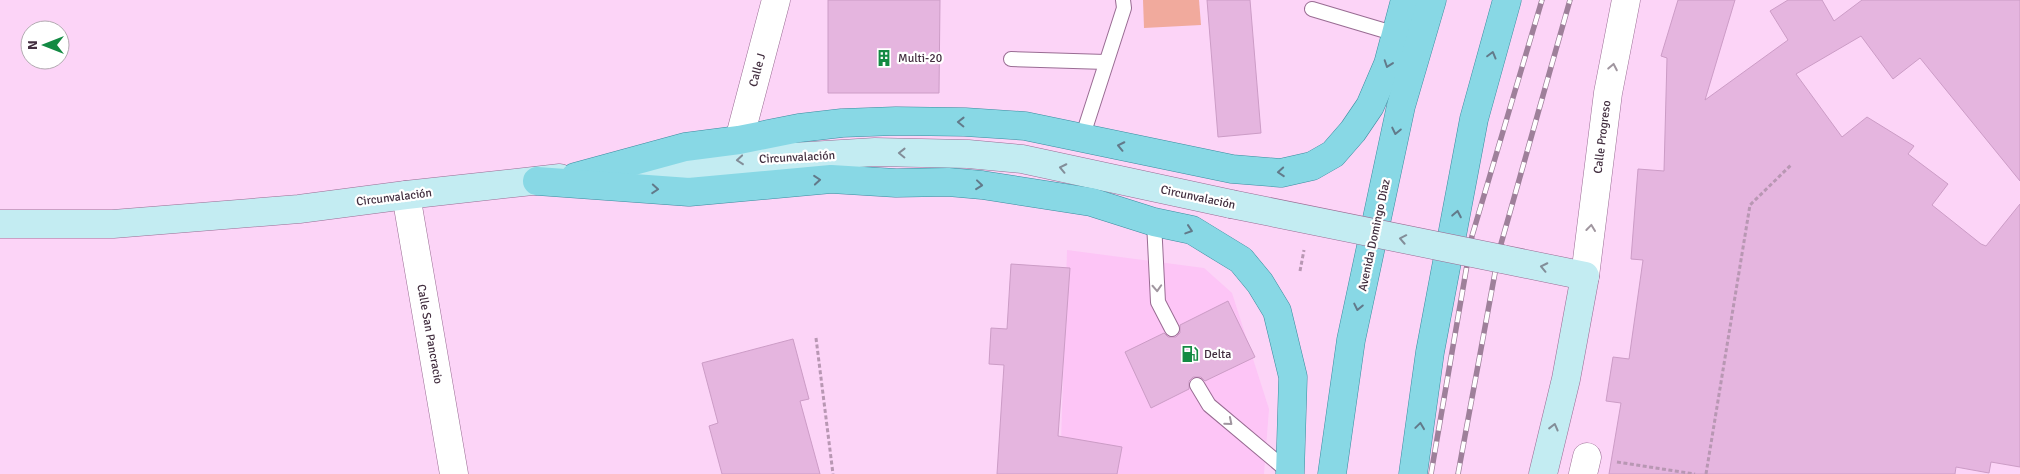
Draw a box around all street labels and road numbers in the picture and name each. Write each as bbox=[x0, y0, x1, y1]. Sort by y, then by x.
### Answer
street label: Calle J bbox=[746, 52, 769, 89]
street label: Calle Progreso bbox=[1591, 100, 1614, 175]
street label: Circunvalación bbox=[759, 148, 835, 167]
street label: Avenida Domingo Díaz bbox=[1355, 178, 1394, 293]
street label: Circunvalación bbox=[1159, 182, 1237, 213]
street label: Circunvalación bbox=[355, 185, 433, 210]
street label: Calle San Pancracio bbox=[413, 283, 446, 385]

